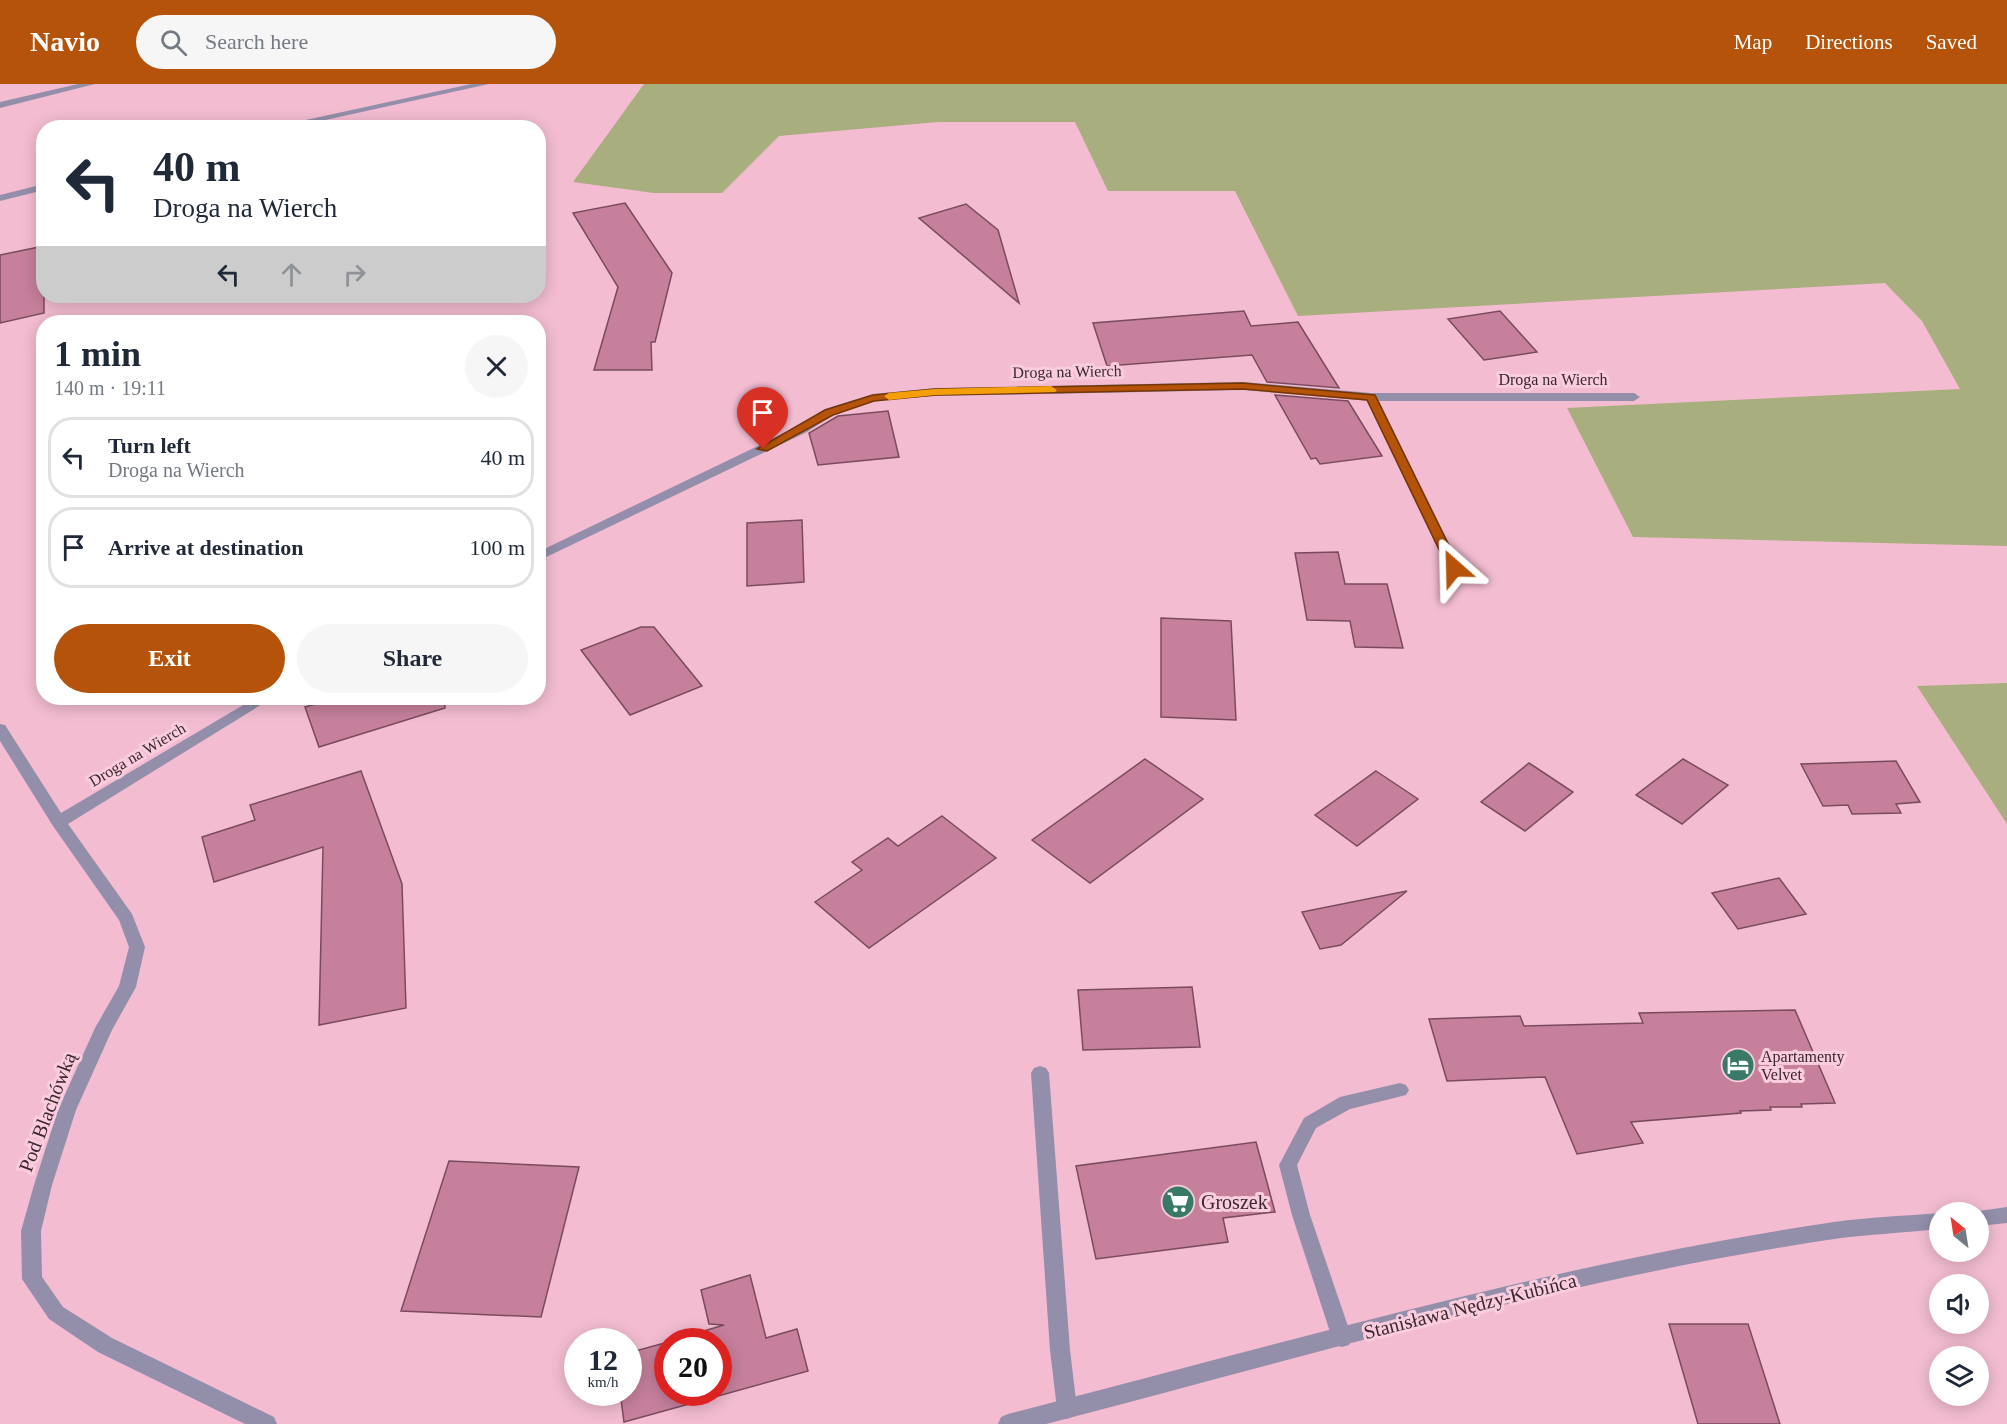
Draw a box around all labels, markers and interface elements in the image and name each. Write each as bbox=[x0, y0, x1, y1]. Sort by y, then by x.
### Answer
search box bbox=[136, 15, 556, 69]
text: Navio bbox=[30, 26, 100, 57]
icon: search bbox=[157, 26, 190, 59]
text: Search here bbox=[205, 29, 308, 54]
text: Map bbox=[1734, 30, 1772, 54]
text: Directions bbox=[1805, 30, 1893, 54]
text: Saved bbox=[1926, 30, 1977, 54]
icon: left bbox=[54, 144, 132, 222]
text: 40 m bbox=[153, 144, 241, 190]
text: Droga na Wierch bbox=[153, 193, 337, 223]
icon: left bbox=[212, 258, 245, 291]
icon: ahead bbox=[275, 258, 308, 291]
icon: right bbox=[338, 258, 371, 291]
text: 1 min bbox=[54, 334, 141, 374]
button: close bbox=[465, 335, 528, 398]
street label: Droga na Wierch bbox=[1012, 362, 1122, 382]
street label: Droga na Wierch bbox=[1498, 371, 1608, 389]
text: 140 m · 19:11 bbox=[54, 377, 166, 399]
pin bbox=[737, 387, 788, 449]
icon: arrive bbox=[746, 396, 779, 429]
text: Turn left bbox=[108, 433, 191, 458]
icon: left bbox=[57, 441, 90, 474]
text: 40 m bbox=[480, 445, 525, 470]
text: Droga na Wierch bbox=[108, 459, 245, 481]
icon: arrive bbox=[57, 531, 90, 564]
text: Arrive at destination bbox=[108, 535, 304, 560]
text: 100 m bbox=[469, 535, 525, 560]
position arrow bbox=[1422, 536, 1486, 600]
button: Exit bbox=[54, 624, 285, 693]
button: Share bbox=[297, 624, 528, 693]
street label: Droga na Wierch bbox=[86, 719, 189, 791]
hotel icon: Apartamenty Velvet bbox=[1720, 1047, 1756, 1083]
street label: Pod Blachówką bbox=[14, 1048, 81, 1175]
place label: Apartamenty Velvet bbox=[1761, 1048, 1845, 1083]
supermarket icon: Groszek bbox=[1160, 1184, 1196, 1220]
place label: Groszek bbox=[1201, 1191, 1268, 1213]
north arrow bbox=[1929, 1202, 1989, 1262]
map controls bbox=[1929, 1202, 1989, 1406]
street label: Stanisława Nędzy-Kubińca bbox=[1361, 1269, 1579, 1344]
button: sound bbox=[1929, 1274, 1989, 1334]
speed limit sign: 20 bbox=[654, 1328, 732, 1406]
text: 12 bbox=[588, 1343, 618, 1376]
button: layers bbox=[1929, 1346, 1989, 1406]
text: km/h bbox=[588, 1374, 618, 1390]

